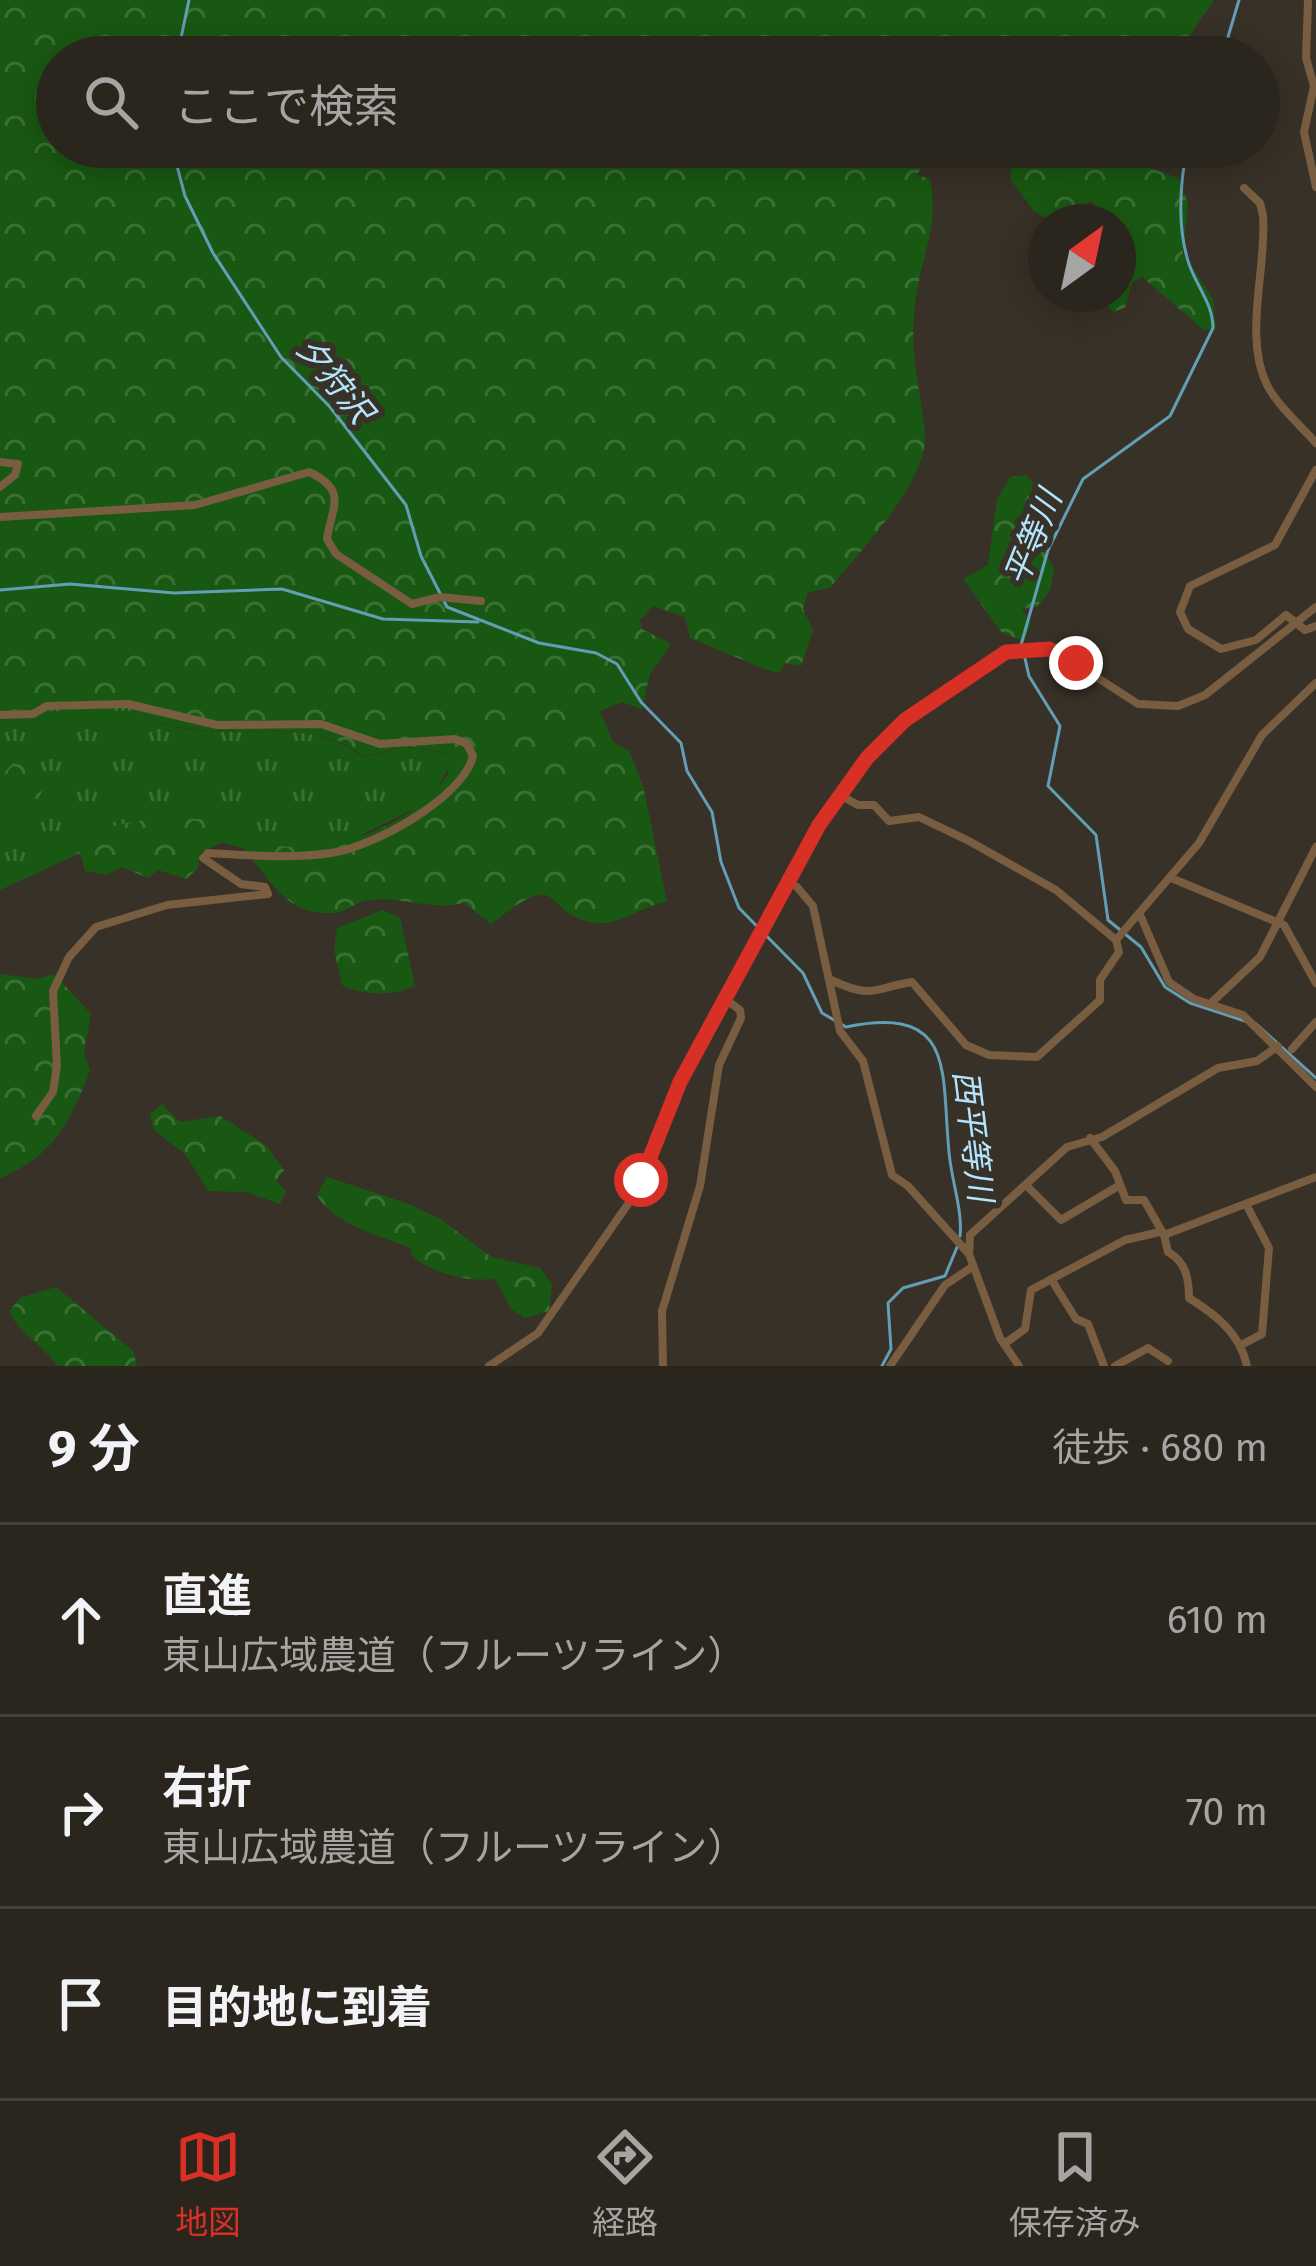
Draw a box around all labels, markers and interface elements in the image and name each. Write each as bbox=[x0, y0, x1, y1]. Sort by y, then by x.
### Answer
search box bbox=[36, 36, 1280, 168]
icon: search bbox=[78, 69, 144, 135]
text: ここで検索 bbox=[174, 80, 399, 134]
north arrow bbox=[1028, 204, 1136, 312]
water label: 夕狩沢 bbox=[287, 329, 383, 434]
water label: 平等川 bbox=[996, 482, 1071, 591]
route end bbox=[1049, 636, 1103, 690]
water label: 西平等川 bbox=[945, 1068, 1001, 1207]
route start bbox=[614, 1153, 668, 1207]
text: 9 分 bbox=[48, 1418, 140, 1480]
text: 徒歩 · 680 m bbox=[1052, 1425, 1268, 1471]
text: 直進 bbox=[162, 1569, 252, 1623]
icon: ahead bbox=[48, 1587, 114, 1653]
text: 610 m bbox=[1167, 1597, 1268, 1643]
text: 東山広域農道（フルーツライン） bbox=[162, 1633, 746, 1679]
text: 右折 bbox=[162, 1761, 252, 1815]
icon: right bbox=[48, 1779, 114, 1845]
text: 70 m bbox=[1186, 1789, 1268, 1835]
text: 東山広域農道（フルーツライン） bbox=[162, 1825, 746, 1871]
icon: arrive bbox=[48, 1971, 114, 2037]
text: 目的地に到着 bbox=[162, 1981, 432, 2035]
tab: 地図 bbox=[175, 2124, 241, 2244]
tab: 経路 bbox=[592, 2124, 658, 2244]
tab: 保存済み bbox=[1009, 2124, 1141, 2244]

